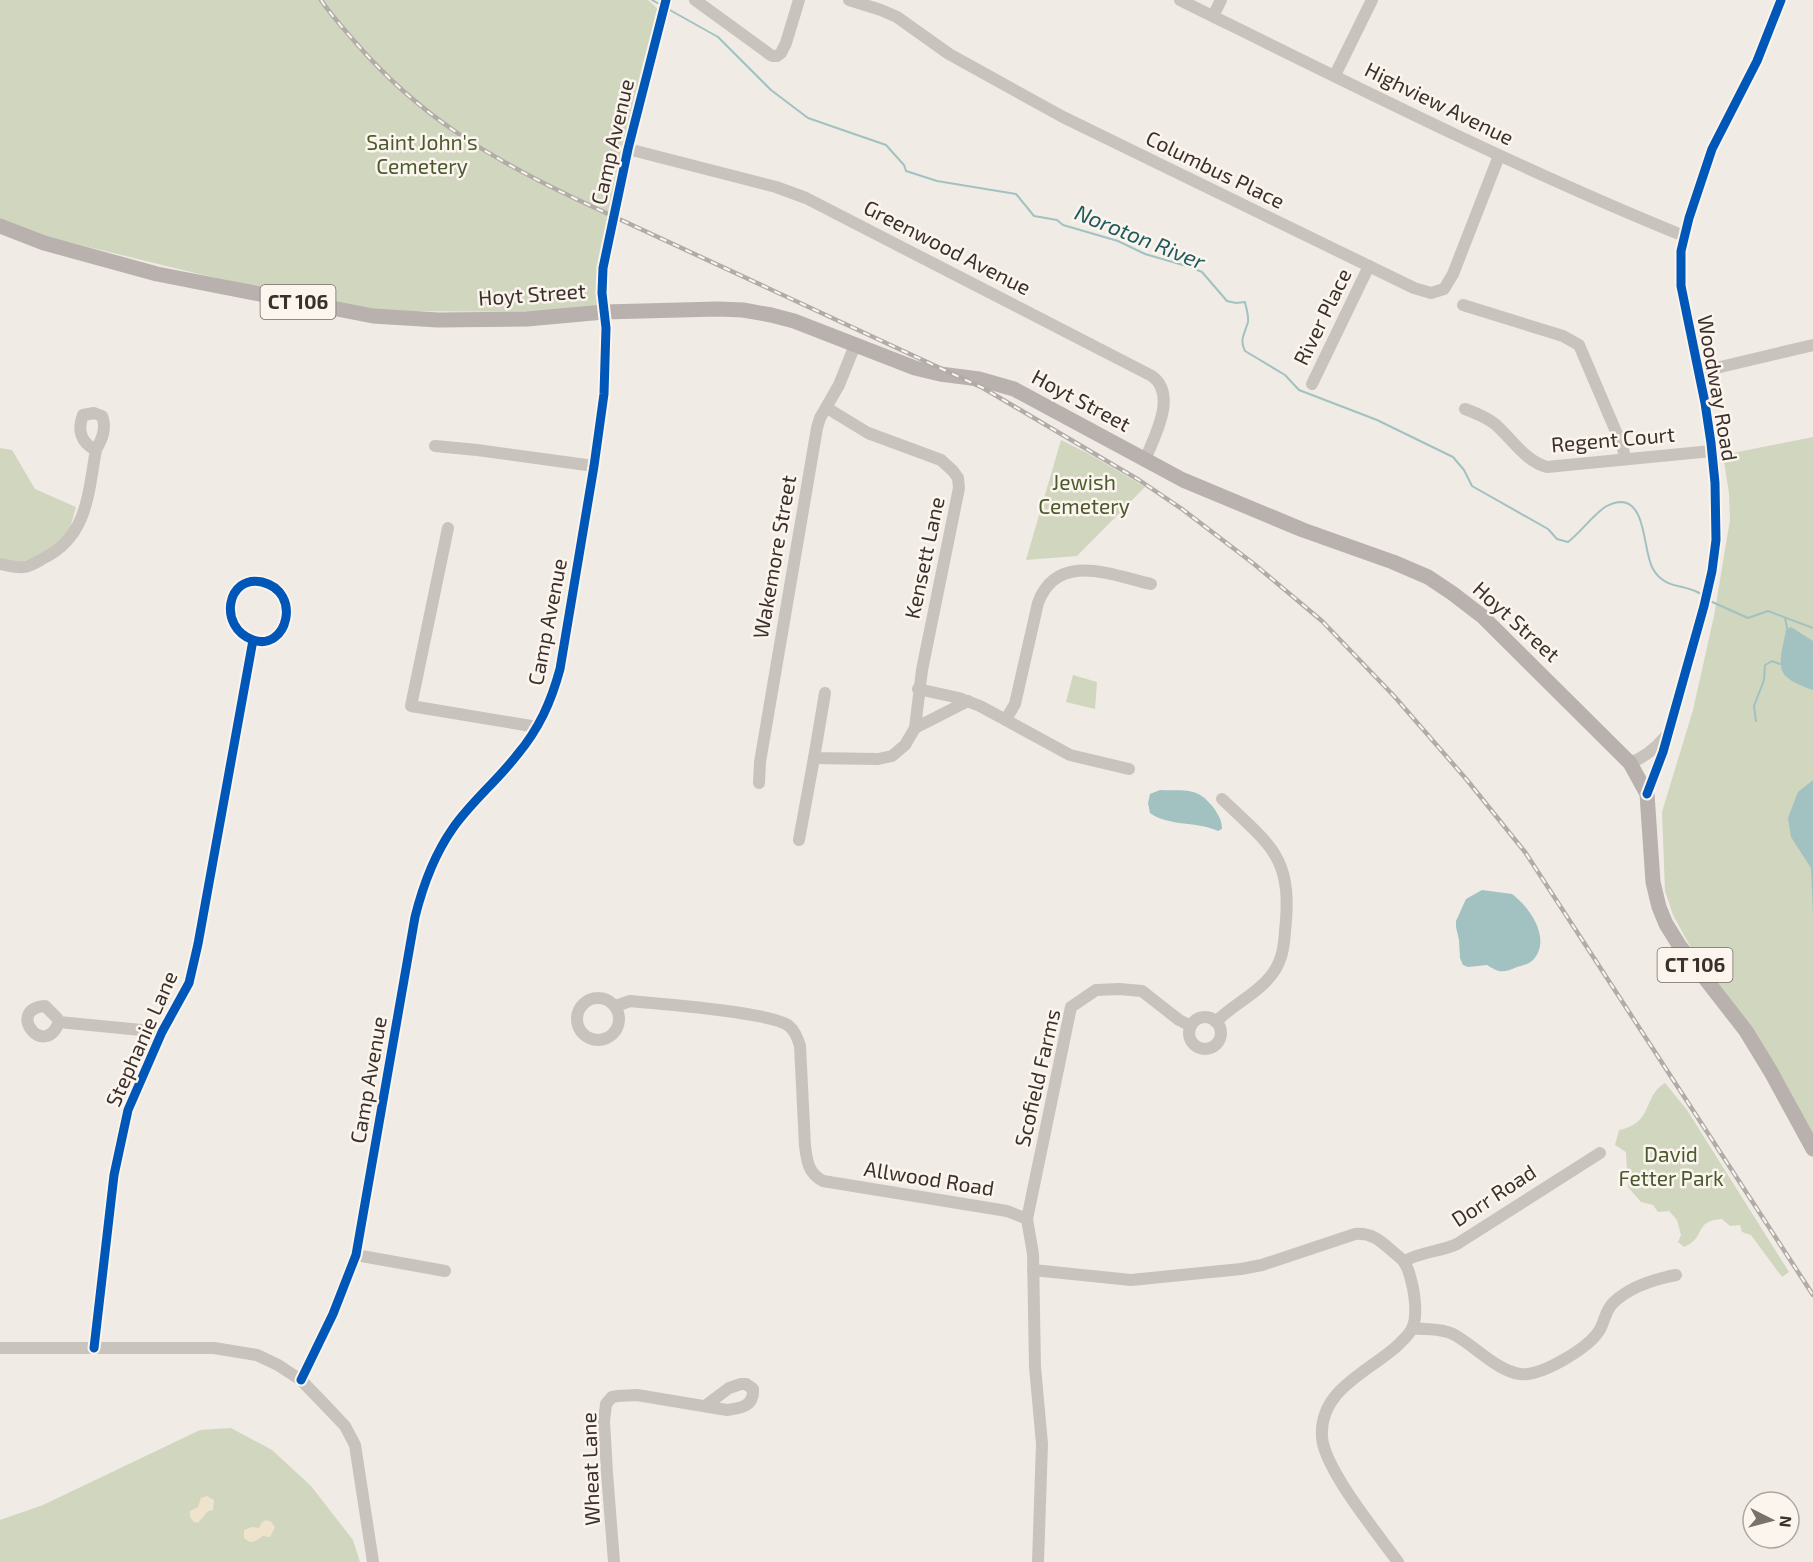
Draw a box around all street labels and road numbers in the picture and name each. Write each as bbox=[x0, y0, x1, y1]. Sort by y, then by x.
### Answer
street label: Highview Avenue bbox=[1361, 56, 1518, 149]
street label: Camp Avenue bbox=[585, 76, 638, 207]
street label: Columbus Place bbox=[1142, 124, 1289, 213]
street label: Greenwood Avenue bbox=[860, 194, 1035, 300]
street label: River Place bbox=[1287, 264, 1356, 369]
street label: Hoyt Street bbox=[477, 277, 587, 310]
road number: CT 106 bbox=[260, 285, 336, 319]
street label: Woodway Road bbox=[1693, 313, 1744, 463]
street label: Hoyt Street bbox=[1028, 363, 1135, 436]
street label: Regent Court bbox=[1550, 421, 1676, 456]
street label: Wakemore Street bbox=[747, 473, 800, 640]
street label: Kensett Lane bbox=[898, 494, 949, 621]
street label: Camp Avenue bbox=[522, 556, 571, 687]
street label: Hoyt Street bbox=[1469, 575, 1565, 666]
road number: CT 106 bbox=[1658, 948, 1732, 982]
street label: Stephanie Lane bbox=[100, 967, 182, 1110]
street label: Scofield Farms bbox=[1009, 1006, 1065, 1149]
street label: Camp Avenue bbox=[344, 1014, 391, 1145]
street label: Allwood Road bbox=[862, 1155, 996, 1200]
street label: Dorr Road bbox=[1446, 1158, 1540, 1231]
street label: Wheat Lane bbox=[575, 1412, 604, 1526]

